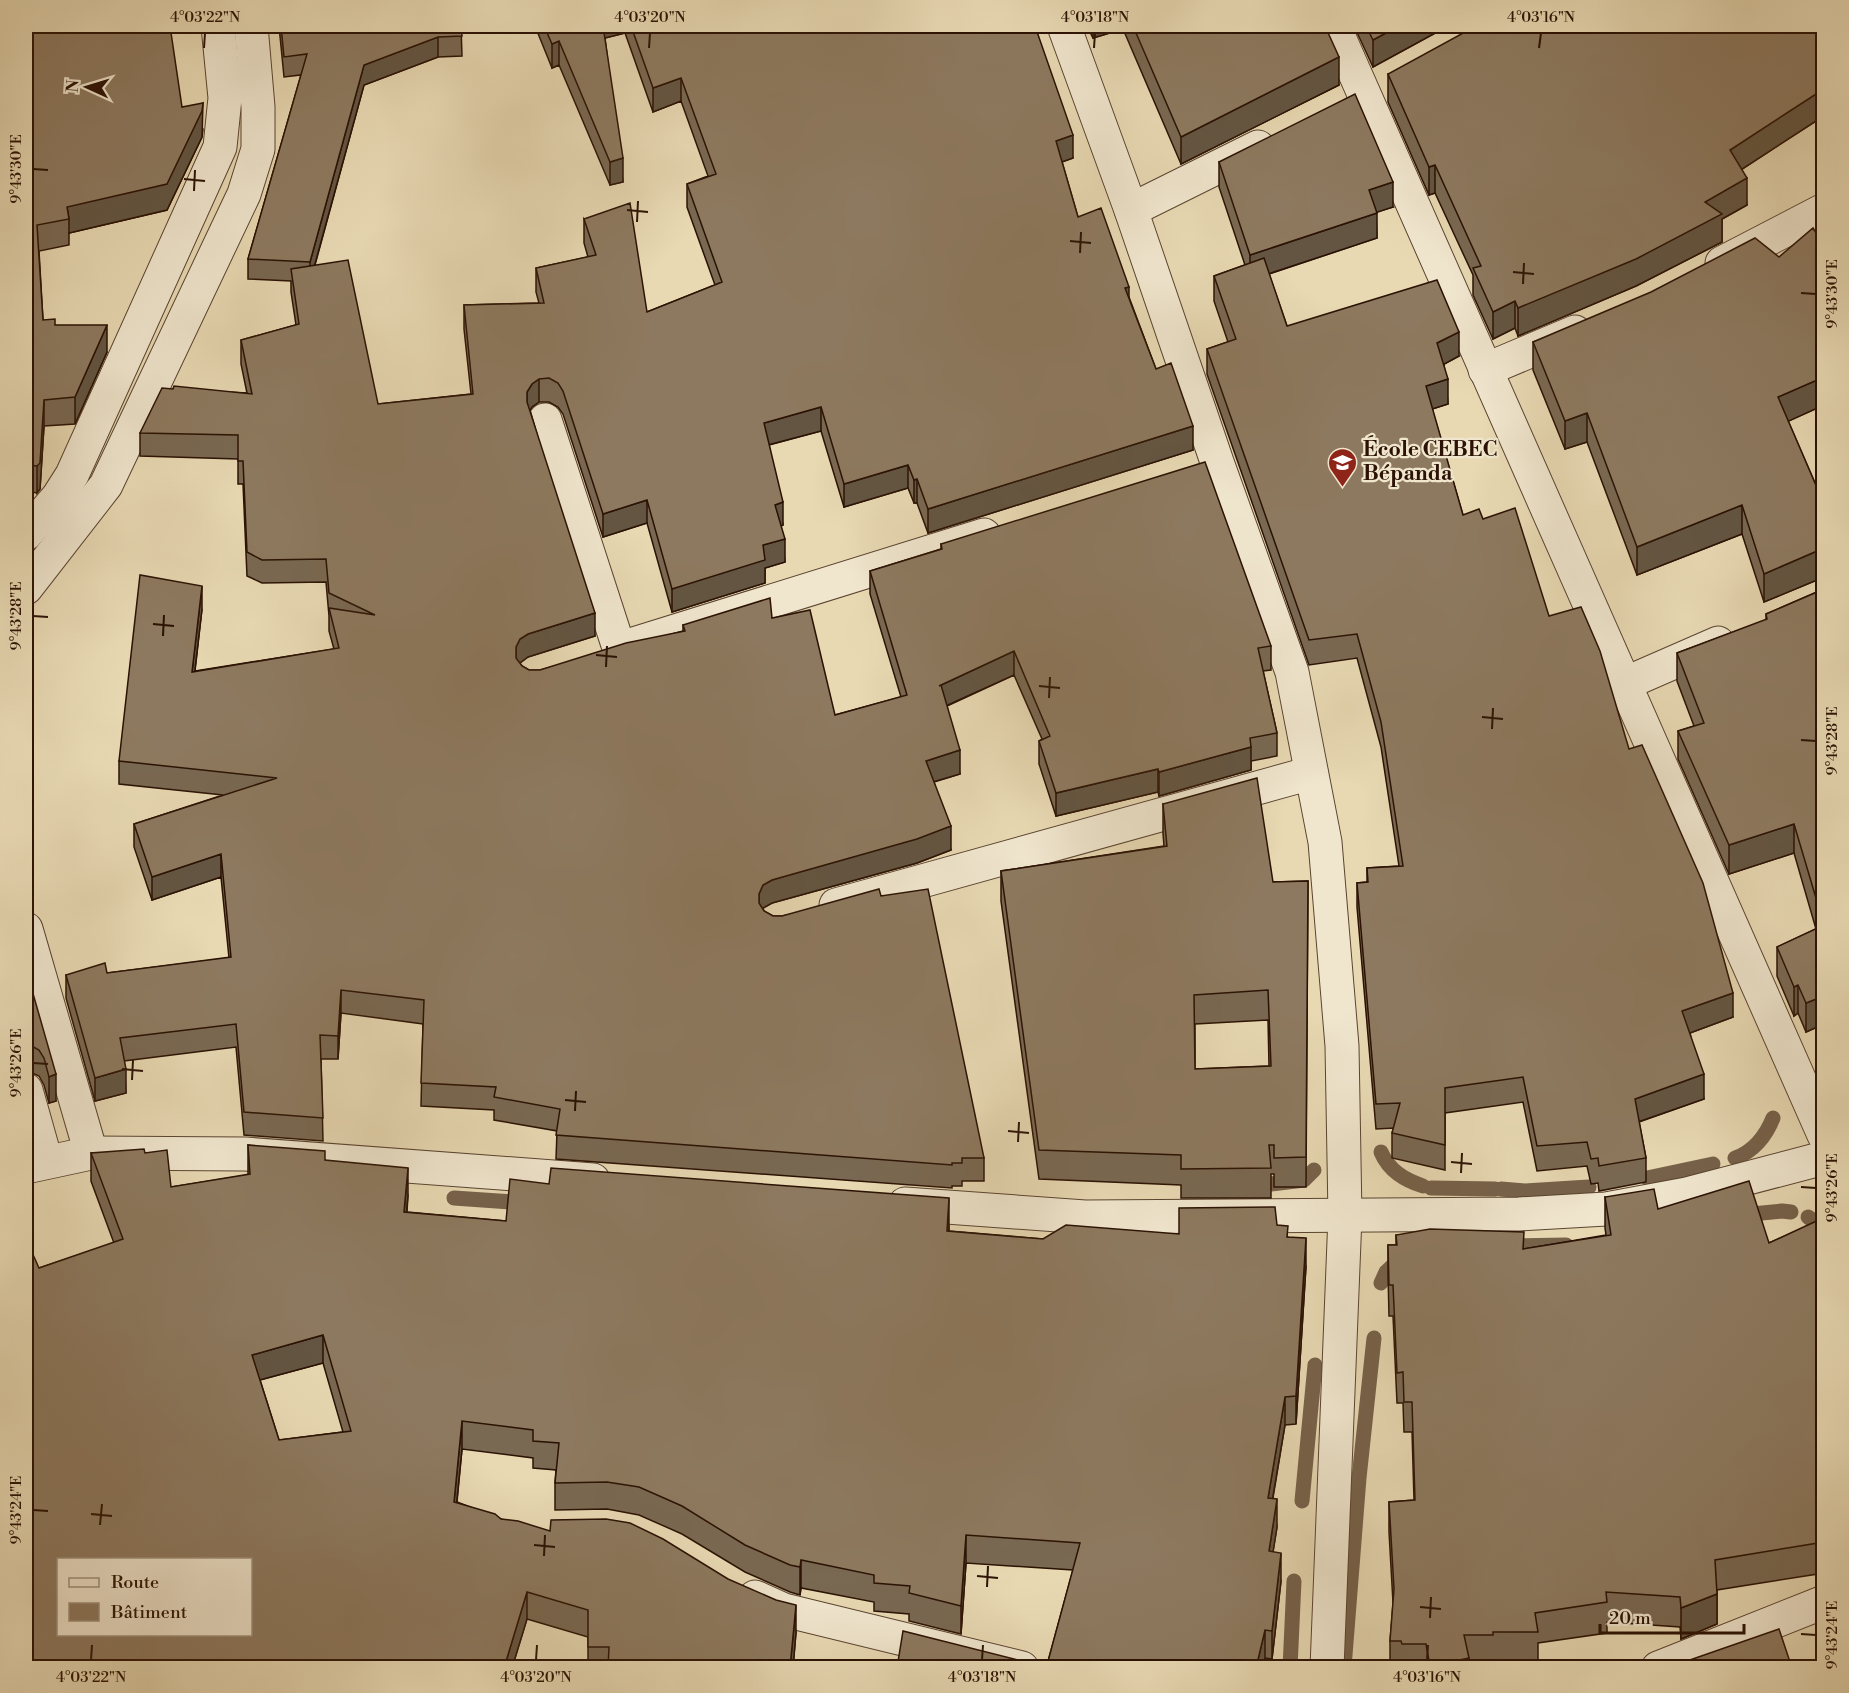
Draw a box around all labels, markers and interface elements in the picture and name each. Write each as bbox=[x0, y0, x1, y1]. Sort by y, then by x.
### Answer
text: 4°03'22"N bbox=[170, 8, 240, 27]
text: 4°03'20"N bbox=[614, 8, 686, 27]
text: 4°03'18"N bbox=[1061, 8, 1129, 27]
text: 4°03'16"N bbox=[1507, 8, 1575, 27]
north arrow bbox=[57, 57, 117, 117]
text: N bbox=[63, 79, 83, 93]
text: 9°43'30"E bbox=[7, 134, 26, 204]
text: 9°43'30"E bbox=[1823, 259, 1842, 329]
place label: École CEBEC Bépanda bbox=[1363, 435, 1497, 487]
school or university icon: École CEBEC Bépanda bbox=[1326, 446, 1358, 488]
text: 9°43'28"E bbox=[7, 581, 26, 651]
text: 9°43'28"E bbox=[1823, 706, 1842, 776]
text: 9°43'26"E bbox=[7, 1028, 26, 1098]
text: 9°43'26"E bbox=[1823, 1153, 1842, 1223]
text: 9°43'24"E bbox=[7, 1476, 26, 1545]
legend bbox=[57, 1558, 252, 1636]
text: Route bbox=[111, 1571, 159, 1594]
scale bar bbox=[1600, 1597, 1744, 1635]
text: Bâtiment bbox=[110, 1601, 188, 1624]
text: 9°43'24"E bbox=[1823, 1601, 1842, 1670]
text: 20 m bbox=[1609, 1607, 1651, 1630]
text: 4°03'22"N bbox=[56, 1668, 126, 1687]
text: 4°03'20"N bbox=[500, 1668, 572, 1687]
text: 4°03'18"N bbox=[948, 1668, 1016, 1687]
text: 4°03'16"N bbox=[1393, 1668, 1461, 1687]

